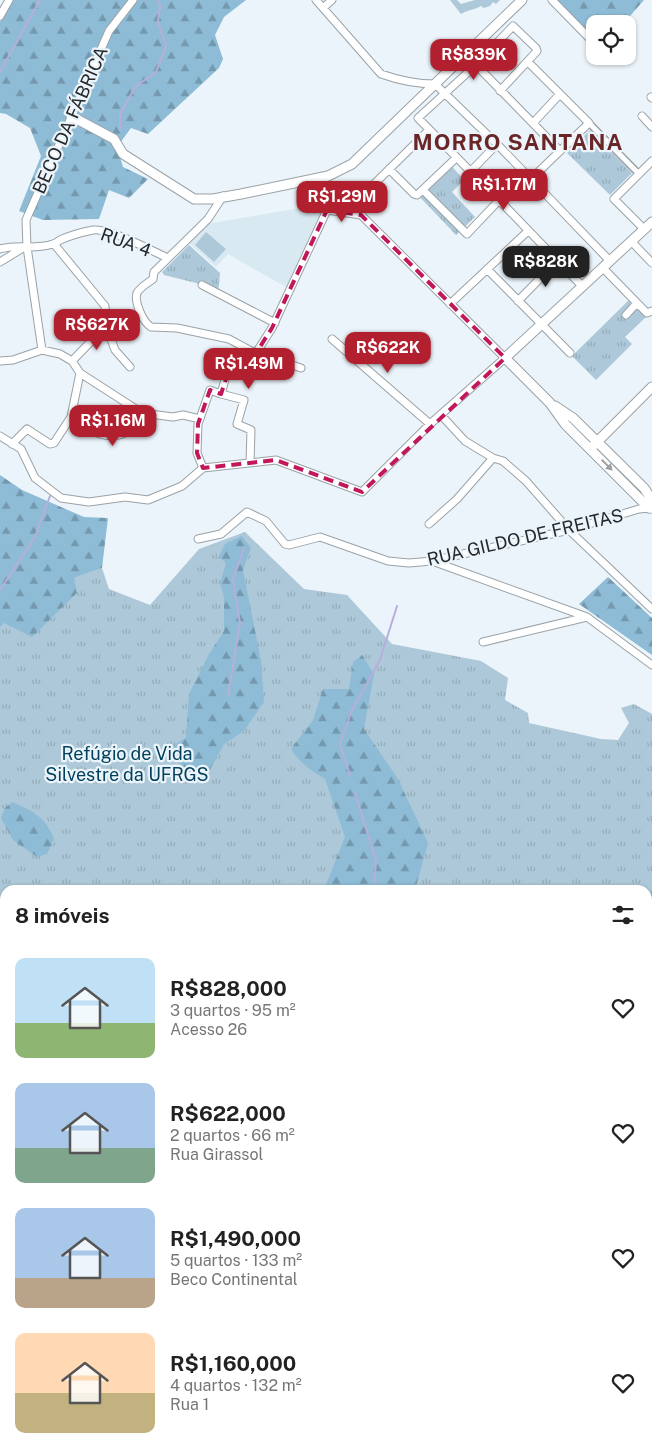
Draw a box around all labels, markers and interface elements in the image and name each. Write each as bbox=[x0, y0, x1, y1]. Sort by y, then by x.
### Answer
map controls bbox=[586, 15, 636, 65]
button: locate bbox=[586, 15, 636, 65]
pin: R$839K bbox=[433, 38, 515, 81]
street label: BECO DA FÁBRICA bbox=[27, 42, 112, 197]
text: R$839K bbox=[441, 45, 507, 64]
district label: MORRO SANTANA bbox=[413, 129, 623, 155]
pin: R$1.17M bbox=[458, 168, 550, 211]
text: R$1.17M bbox=[472, 175, 536, 194]
pin: R$1.29M bbox=[296, 180, 388, 223]
text: R$1.29M bbox=[308, 187, 376, 206]
street label: RUA 4 bbox=[98, 223, 154, 261]
pin: R$828K bbox=[505, 246, 587, 288]
text: R$828K bbox=[513, 252, 579, 271]
pin: R$627K bbox=[56, 308, 138, 351]
text: R$627K bbox=[65, 315, 129, 334]
pin: R$622K bbox=[347, 332, 429, 374]
text: R$622K bbox=[356, 338, 420, 357]
pin: R$1.49M bbox=[203, 348, 295, 390]
text: R$1.49M bbox=[215, 354, 283, 373]
pin: R$1.16M bbox=[67, 404, 159, 447]
text: R$1.16M bbox=[80, 411, 146, 430]
one-way arrow bbox=[601, 459, 613, 471]
street label: RUA GILDO DE FREITAS bbox=[425, 504, 625, 570]
park label: Refúgio de Vida Silvestre da UFRGS bbox=[45, 743, 209, 785]
icon: filters bbox=[609, 901, 637, 929]
text: 8 imóveis bbox=[15, 903, 109, 928]
text: R$828,000 bbox=[170, 976, 287, 1001]
icon: home bbox=[55, 978, 115, 1038]
icon: heart bbox=[609, 994, 637, 1022]
text: 3 quartos · 95 m² bbox=[170, 1001, 296, 1020]
text: Acesso 26 bbox=[170, 1020, 247, 1039]
text: R$622,000 bbox=[170, 1101, 286, 1126]
icon: home bbox=[55, 1103, 115, 1163]
icon: heart bbox=[609, 1119, 637, 1147]
text: 2 quartos · 66 m² bbox=[170, 1126, 295, 1145]
text: Rua Girassol bbox=[170, 1145, 263, 1164]
text: R$1,490,000 bbox=[170, 1226, 301, 1251]
icon: home bbox=[55, 1228, 115, 1288]
icon: heart bbox=[609, 1244, 637, 1272]
text: 5 quartos · 133 m² bbox=[170, 1251, 302, 1270]
text: Beco Continental bbox=[170, 1270, 298, 1289]
text: R$1,160,000 bbox=[170, 1351, 296, 1376]
icon: home bbox=[55, 1353, 115, 1413]
icon: heart bbox=[609, 1369, 637, 1397]
text: 4 quartos · 132 m² bbox=[170, 1376, 302, 1395]
text: Rua 1 bbox=[170, 1395, 209, 1414]

